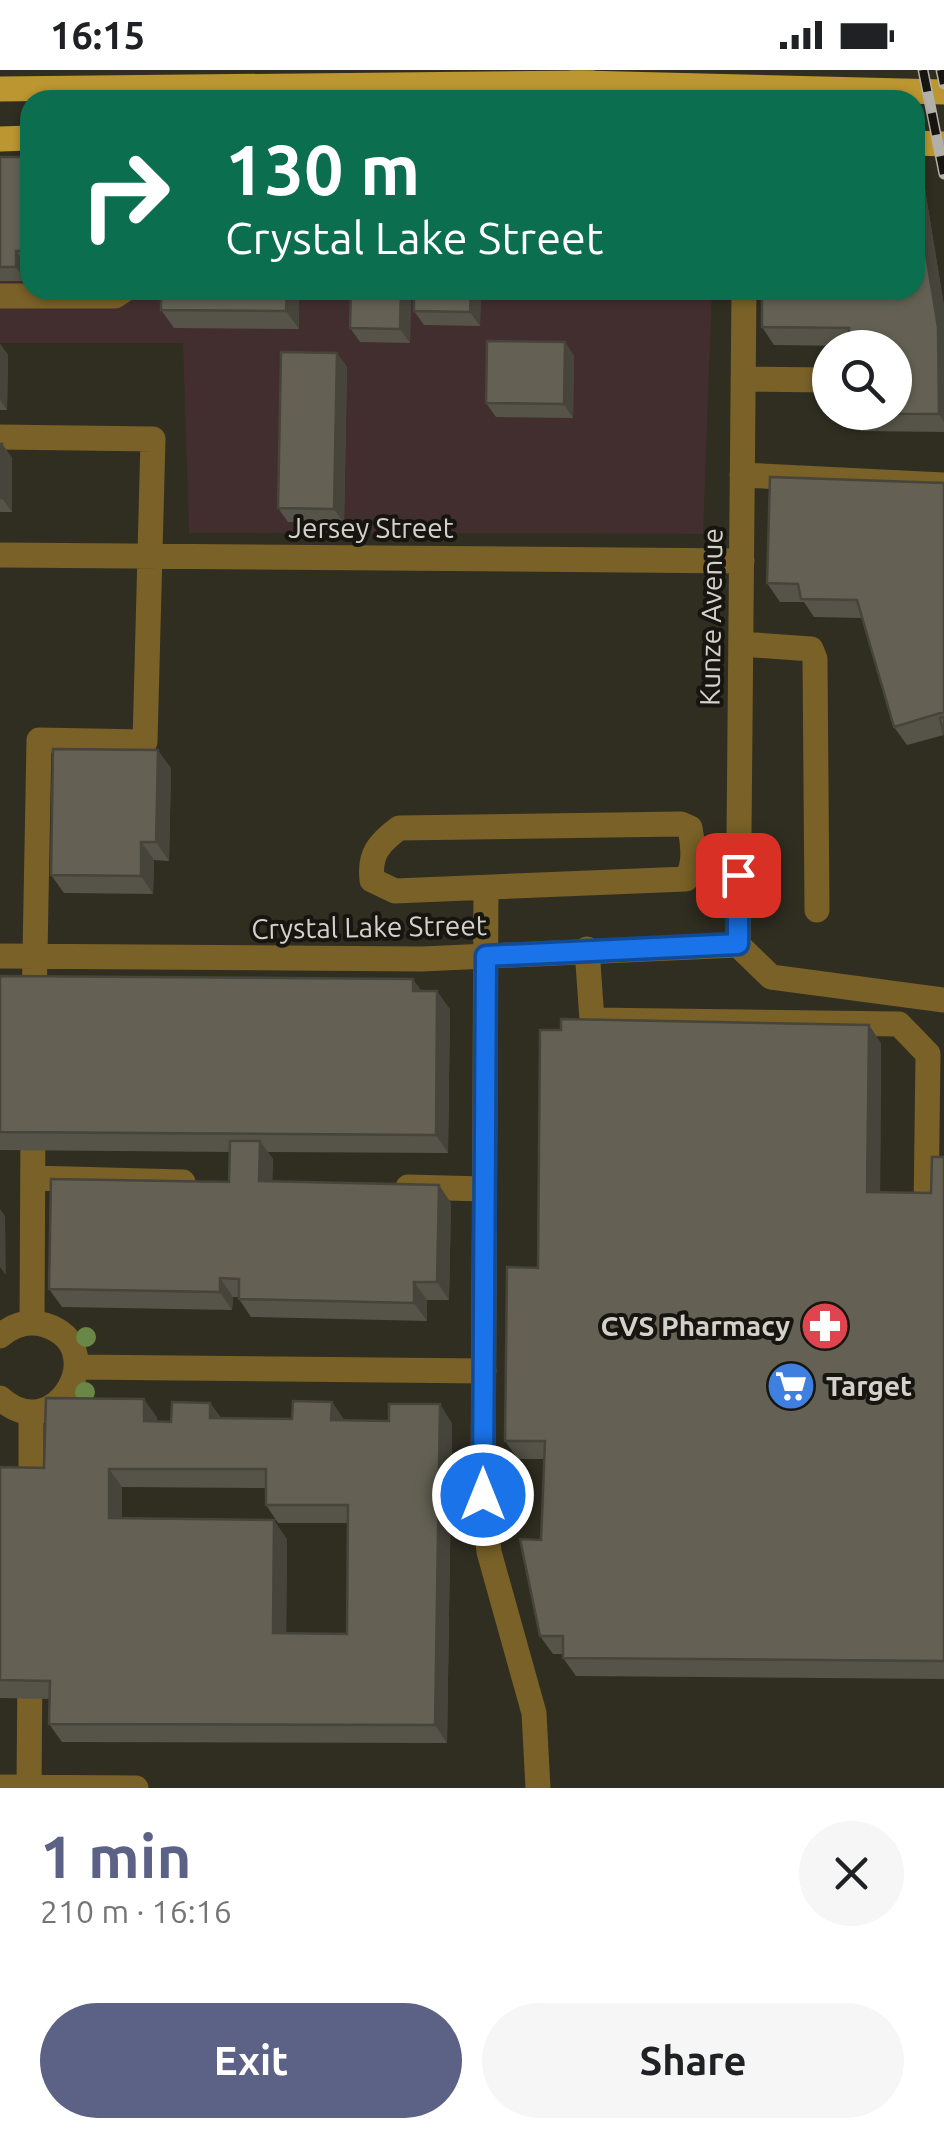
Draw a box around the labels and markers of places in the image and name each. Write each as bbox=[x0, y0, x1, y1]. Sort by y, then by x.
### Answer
pin bbox=[696, 833, 781, 918]
pharmacy icon: CVS Pharmacy bbox=[799, 1300, 851, 1352]
place label: CVS Pharmacy bbox=[600, 1310, 790, 1341]
supermarket icon: Target bbox=[765, 1360, 817, 1412]
place label: Target bbox=[826, 1370, 912, 1401]

